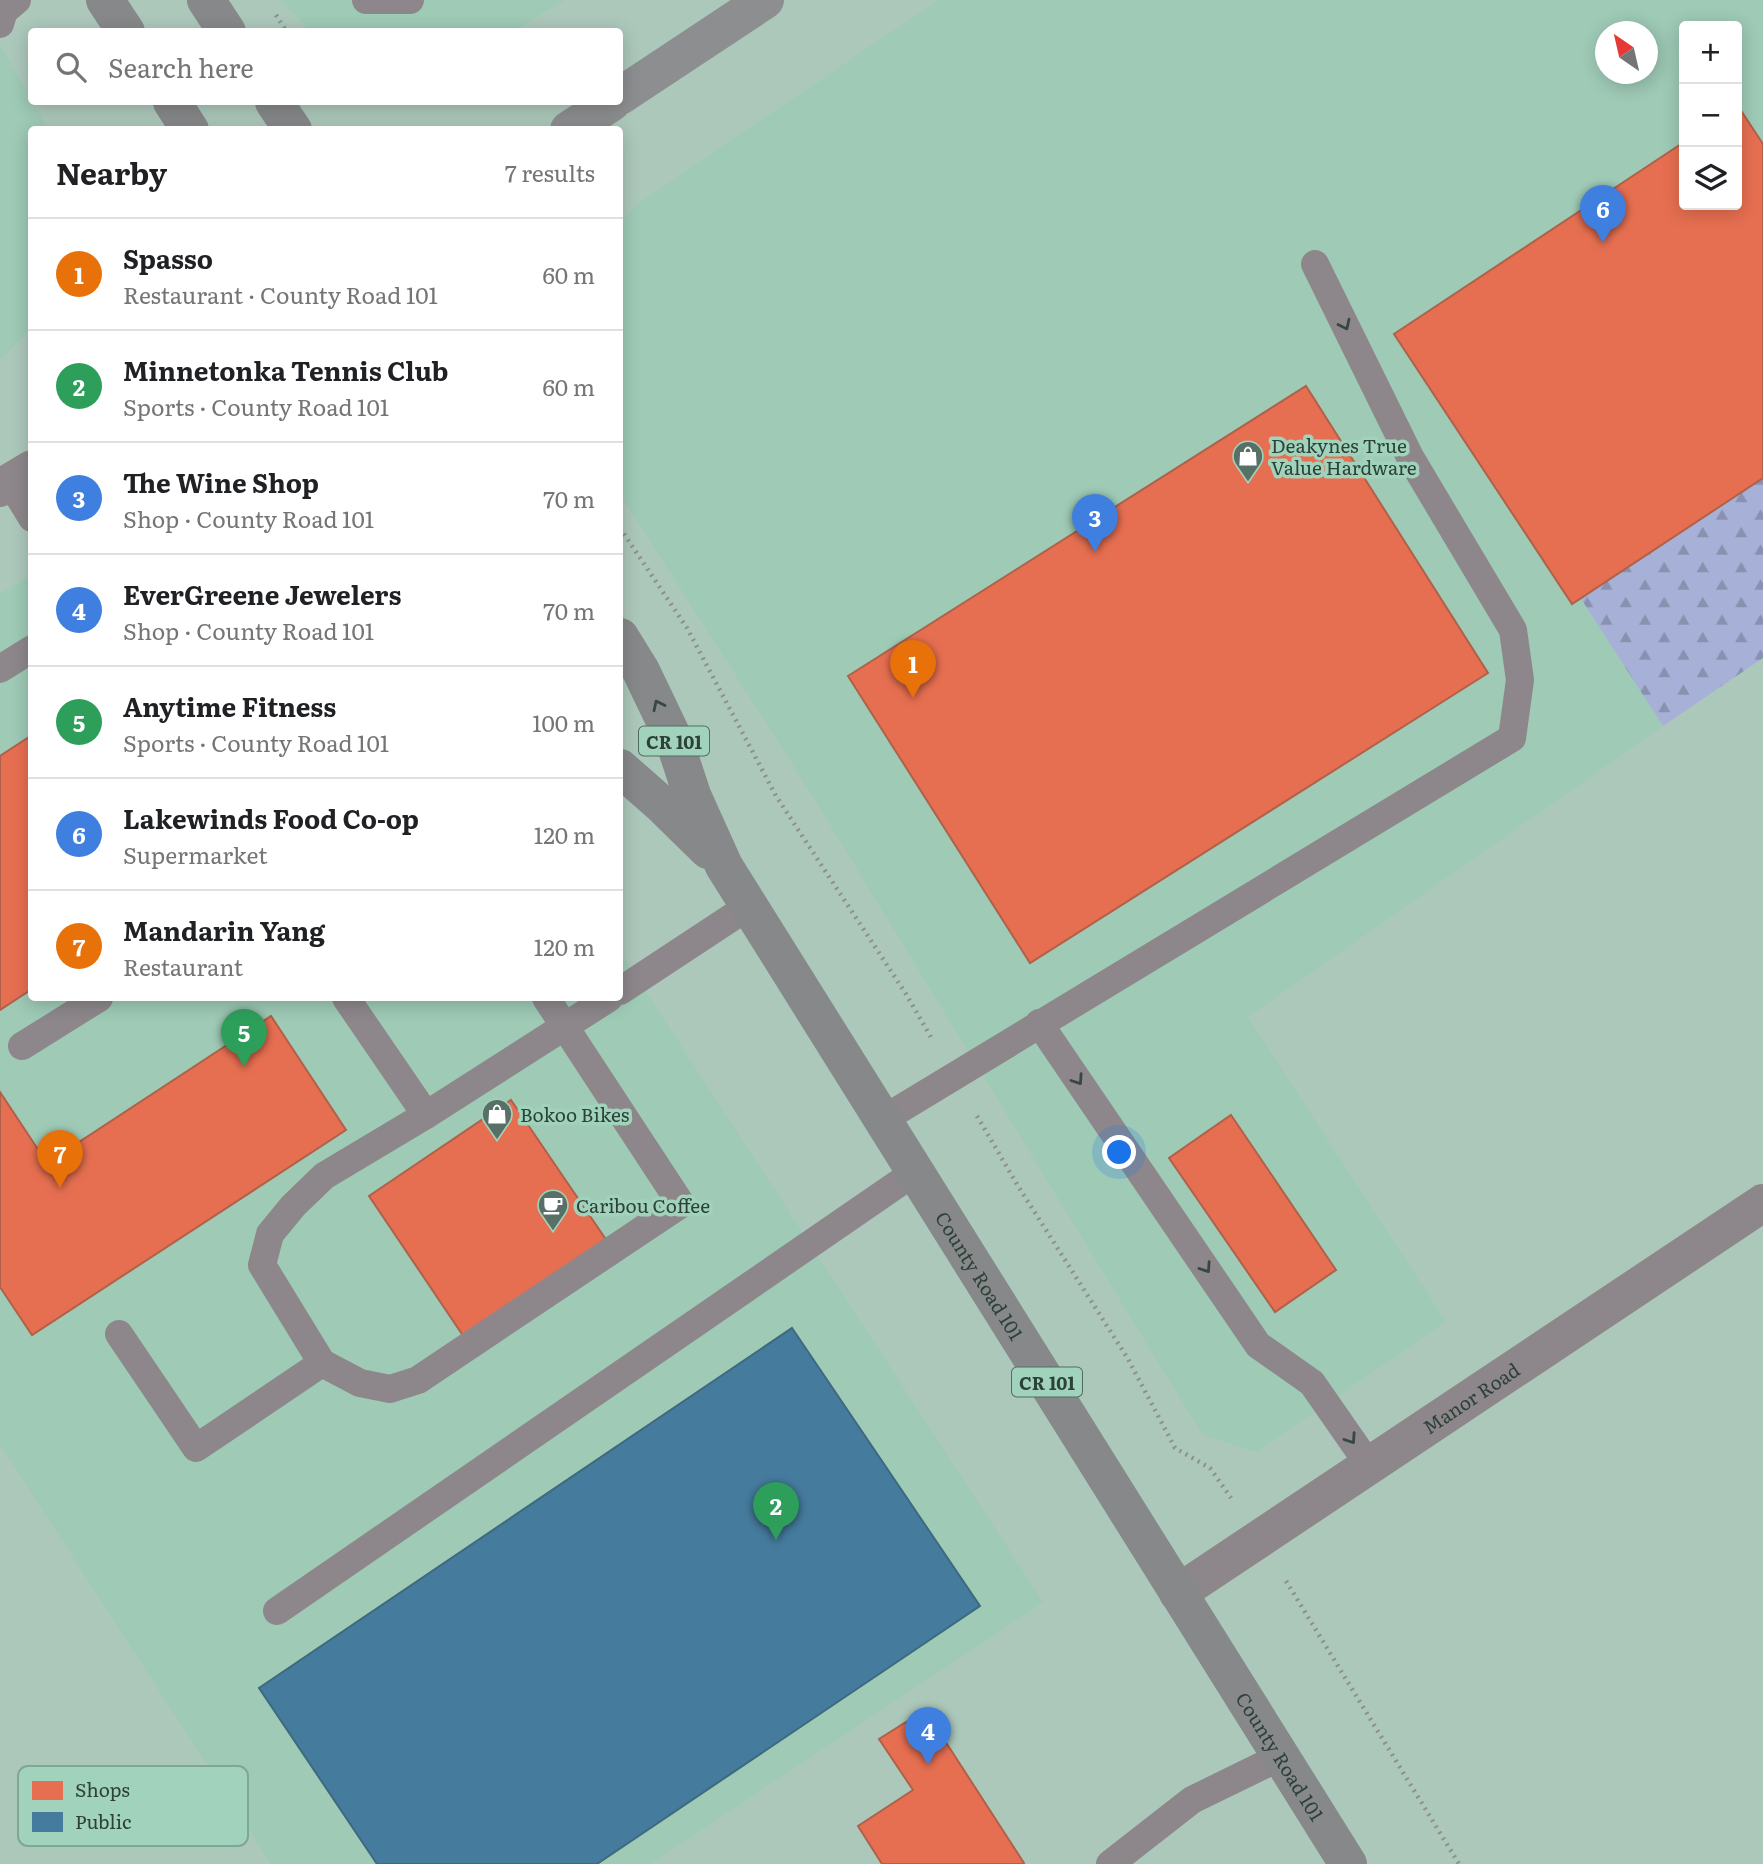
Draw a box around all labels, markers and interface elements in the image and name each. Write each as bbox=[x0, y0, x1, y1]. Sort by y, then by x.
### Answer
north arrow bbox=[1595, 21, 1658, 84]
map controls bbox=[1679, 21, 1742, 210]
button: + bbox=[1679, 21, 1742, 84]
search box bbox=[28, 28, 623, 105]
text: Search here bbox=[108, 47, 254, 86]
icon: search bbox=[52, 48, 90, 86]
button: − bbox=[1679, 84, 1742, 147]
button: layers bbox=[1679, 147, 1742, 210]
text: Nearby bbox=[56, 150, 167, 194]
text: 7 results bbox=[505, 155, 595, 189]
pin: 6 bbox=[1580, 185, 1626, 243]
text: Spasso bbox=[123, 238, 213, 277]
text: 1 bbox=[74, 257, 84, 291]
text: 60 m bbox=[542, 257, 595, 291]
text: Restaurant · County Road 101 bbox=[123, 277, 438, 311]
one-way arrow bbox=[1337, 318, 1351, 330]
text: Minnetonka Tennis Club bbox=[123, 350, 448, 389]
text: 2 bbox=[73, 369, 85, 403]
text: 60 m bbox=[542, 369, 595, 403]
text: Sports · County Road 101 bbox=[123, 389, 389, 423]
place label: Deakynes True Value Hardware bbox=[1271, 431, 1417, 481]
shop icon: Deakynes True Value Hardware bbox=[1231, 439, 1265, 483]
text: The Wine Shop bbox=[123, 462, 319, 501]
text: 3 bbox=[73, 481, 85, 515]
text: 70 m bbox=[543, 481, 595, 515]
pin: 3 bbox=[1072, 494, 1118, 552]
text: Shop · County Road 101 bbox=[123, 501, 374, 535]
text: EverGreene Jewelers bbox=[123, 574, 401, 613]
text: 4 bbox=[72, 593, 86, 627]
text: 70 m bbox=[543, 593, 595, 627]
text: Shop · County Road 101 bbox=[123, 613, 374, 647]
pin: 1 bbox=[890, 640, 936, 698]
text: Anytime Fitness bbox=[123, 686, 336, 725]
one-way arrow bbox=[652, 700, 666, 712]
text: 5 bbox=[73, 705, 85, 739]
text: 100 m bbox=[532, 705, 595, 739]
text: Sports · County Road 101 bbox=[123, 725, 389, 759]
road number: CR 101 bbox=[639, 726, 709, 756]
text: Lakewinds Food Co-op bbox=[123, 798, 419, 837]
text: 6 bbox=[72, 817, 86, 851]
text: 120 m bbox=[534, 817, 595, 851]
text: Supermarket bbox=[123, 837, 267, 871]
text: Mandarin Yang bbox=[123, 910, 325, 949]
text: 7 bbox=[73, 929, 85, 963]
text: 120 m bbox=[534, 929, 595, 963]
text: Restaurant bbox=[123, 949, 243, 983]
pin: 5 bbox=[221, 1009, 267, 1067]
one-way arrow bbox=[1069, 1072, 1082, 1085]
shop icon: Bokoo Bikes bbox=[480, 1097, 514, 1141]
place label: Bokoo Bikes bbox=[520, 1100, 630, 1128]
pin: 7 bbox=[37, 1130, 83, 1188]
your location bbox=[1102, 1135, 1136, 1169]
cafe icon: Caribou Coffee bbox=[536, 1188, 570, 1232]
place label: Caribou Coffee bbox=[576, 1191, 710, 1219]
street label: County Road 101 bbox=[929, 1206, 1031, 1345]
one-way arrow bbox=[1198, 1260, 1211, 1273]
street label: Manor Road bbox=[1417, 1355, 1525, 1440]
road number: CR 101 bbox=[1012, 1367, 1082, 1396]
one-way arrow bbox=[1343, 1431, 1355, 1444]
pin: 2 bbox=[753, 1482, 799, 1540]
street label: County Road 101 bbox=[1230, 1686, 1332, 1826]
pin: 4 bbox=[905, 1707, 951, 1765]
legend bbox=[18, 1766, 248, 1846]
text: Shops bbox=[75, 1775, 130, 1803]
text: Public bbox=[75, 1807, 132, 1835]

